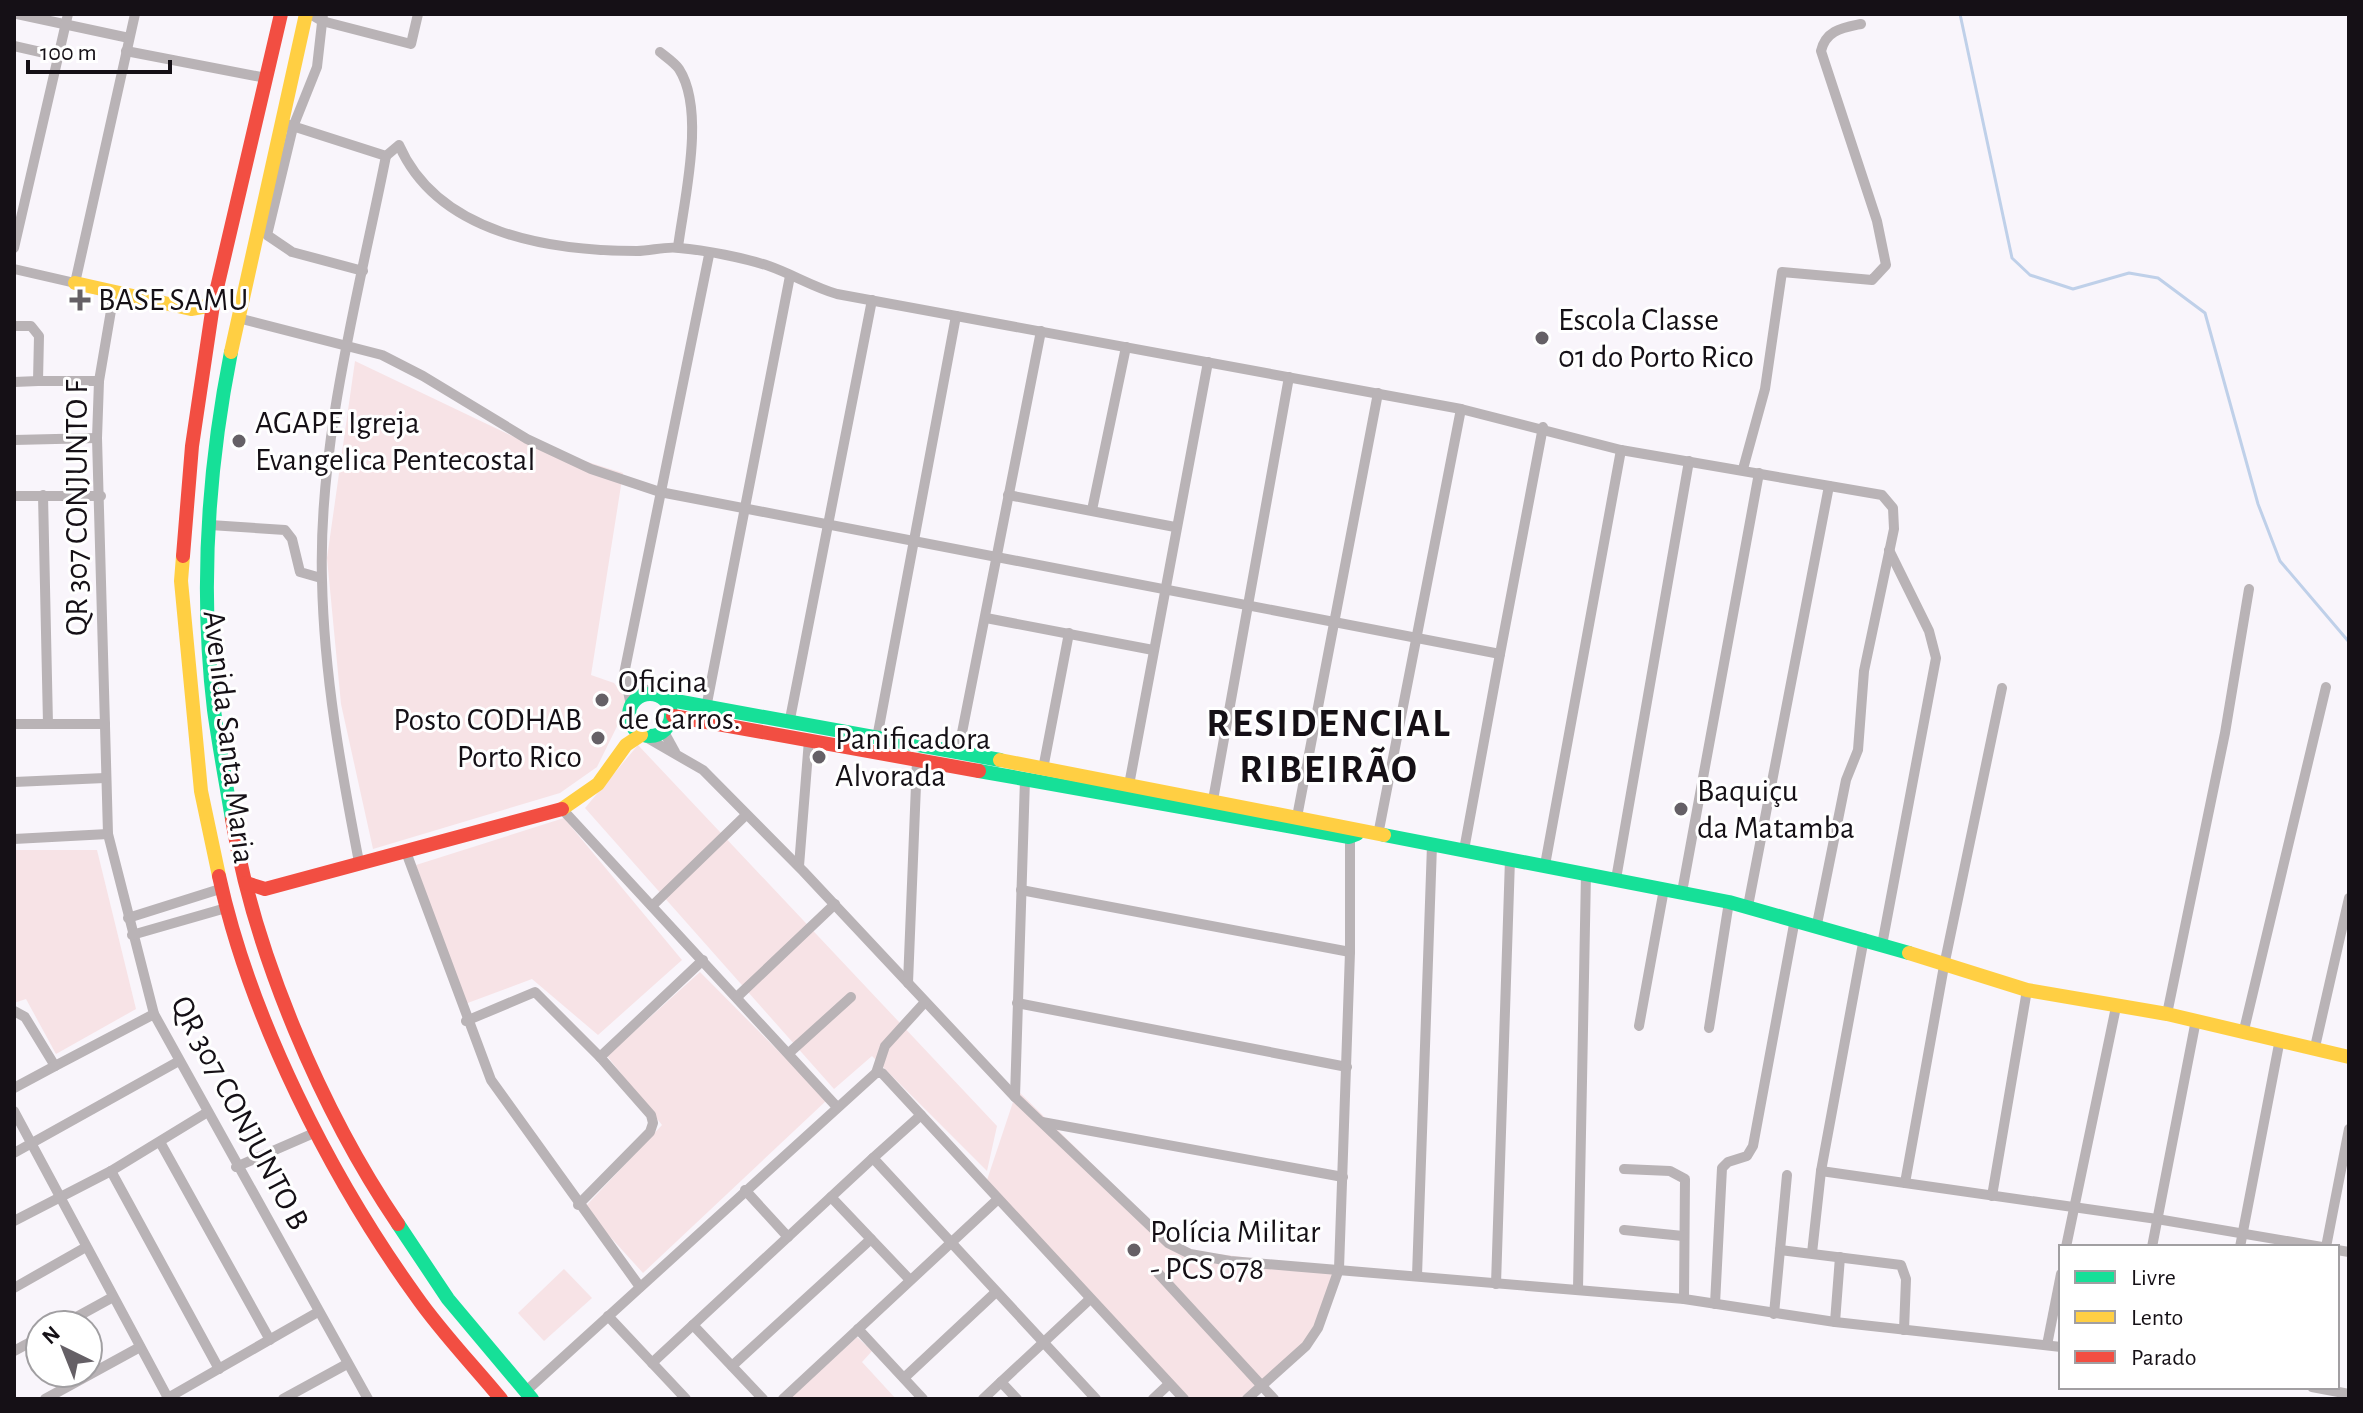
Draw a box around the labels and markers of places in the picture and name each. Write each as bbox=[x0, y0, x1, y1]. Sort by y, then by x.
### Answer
place label: BASE SAMU bbox=[98, 284, 248, 316]
marker: BASE SAMU bbox=[69, 289, 91, 311]
place label: Escola Classe 01 do Porto Rico bbox=[1558, 304, 1754, 373]
marker: Escola Classe 01 do Porto Rico bbox=[1533, 329, 1551, 347]
place label: AGAPE Igreja Evangelica Pentecostal bbox=[255, 407, 535, 476]
marker: AGAPE Igreja Evangelica Pentecostal bbox=[230, 432, 248, 450]
place label: Oficina de Carros. bbox=[618, 666, 741, 735]
marker: Oficina de Carros. bbox=[593, 691, 611, 709]
place label: Posto CODHAB Porto Rico bbox=[393, 704, 582, 773]
place label: Panificadora Alvorada bbox=[835, 723, 991, 792]
marker: Posto CODHAB Porto Rico bbox=[589, 729, 607, 747]
marker: Panificadora Alvorada bbox=[810, 748, 828, 766]
place label: Baquiçu da Matamba bbox=[1697, 775, 1855, 844]
marker: Baquiçu da Matamba bbox=[1672, 800, 1690, 818]
place label: Polícia Militar - PCS 078 bbox=[1150, 1216, 1321, 1285]
marker: Polícia Militar - PCS 078 bbox=[1125, 1241, 1143, 1259]

